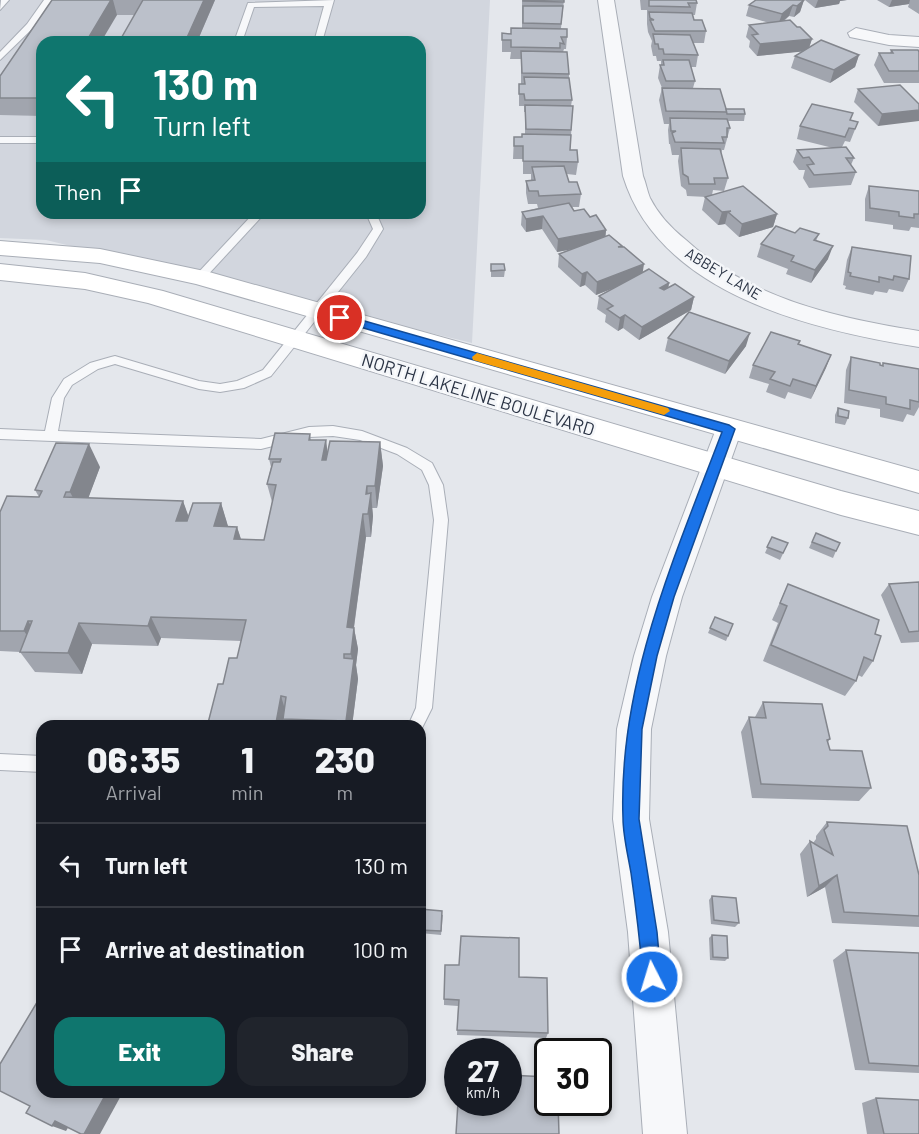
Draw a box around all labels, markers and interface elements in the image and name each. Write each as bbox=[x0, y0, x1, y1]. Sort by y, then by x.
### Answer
text: 130 m bbox=[153, 58, 258, 108]
icon: left bbox=[54, 60, 132, 138]
text: Turn left bbox=[153, 109, 251, 141]
icon: arrive bbox=[114, 174, 147, 207]
text: Then bbox=[54, 178, 102, 204]
street label: ABBEY LANE bbox=[682, 243, 765, 303]
pin bbox=[314, 292, 365, 343]
icon: arrive bbox=[323, 301, 356, 334]
street label: NORTH LAKELINE BOULEVARD bbox=[359, 348, 597, 440]
text: 06:35 bbox=[87, 737, 180, 780]
text: 1 bbox=[241, 737, 254, 780]
text: 230 bbox=[315, 737, 375, 780]
text: Arrival bbox=[106, 780, 162, 804]
text: min bbox=[231, 780, 264, 804]
text: m bbox=[337, 780, 353, 804]
icon: left bbox=[54, 849, 87, 882]
text: Turn left bbox=[105, 852, 188, 878]
text: 130 m bbox=[354, 852, 408, 878]
icon: arrive bbox=[54, 933, 87, 966]
text: Arrive at destination bbox=[105, 936, 304, 962]
text: 100 m bbox=[353, 936, 408, 962]
position arrow bbox=[620, 945, 684, 1009]
button: Exit bbox=[54, 1017, 225, 1086]
button: Share bbox=[237, 1017, 408, 1086]
speed limit sign: 30 bbox=[534, 1038, 612, 1116]
text: 27 bbox=[467, 1052, 499, 1088]
text: km/h bbox=[466, 1083, 500, 1101]

